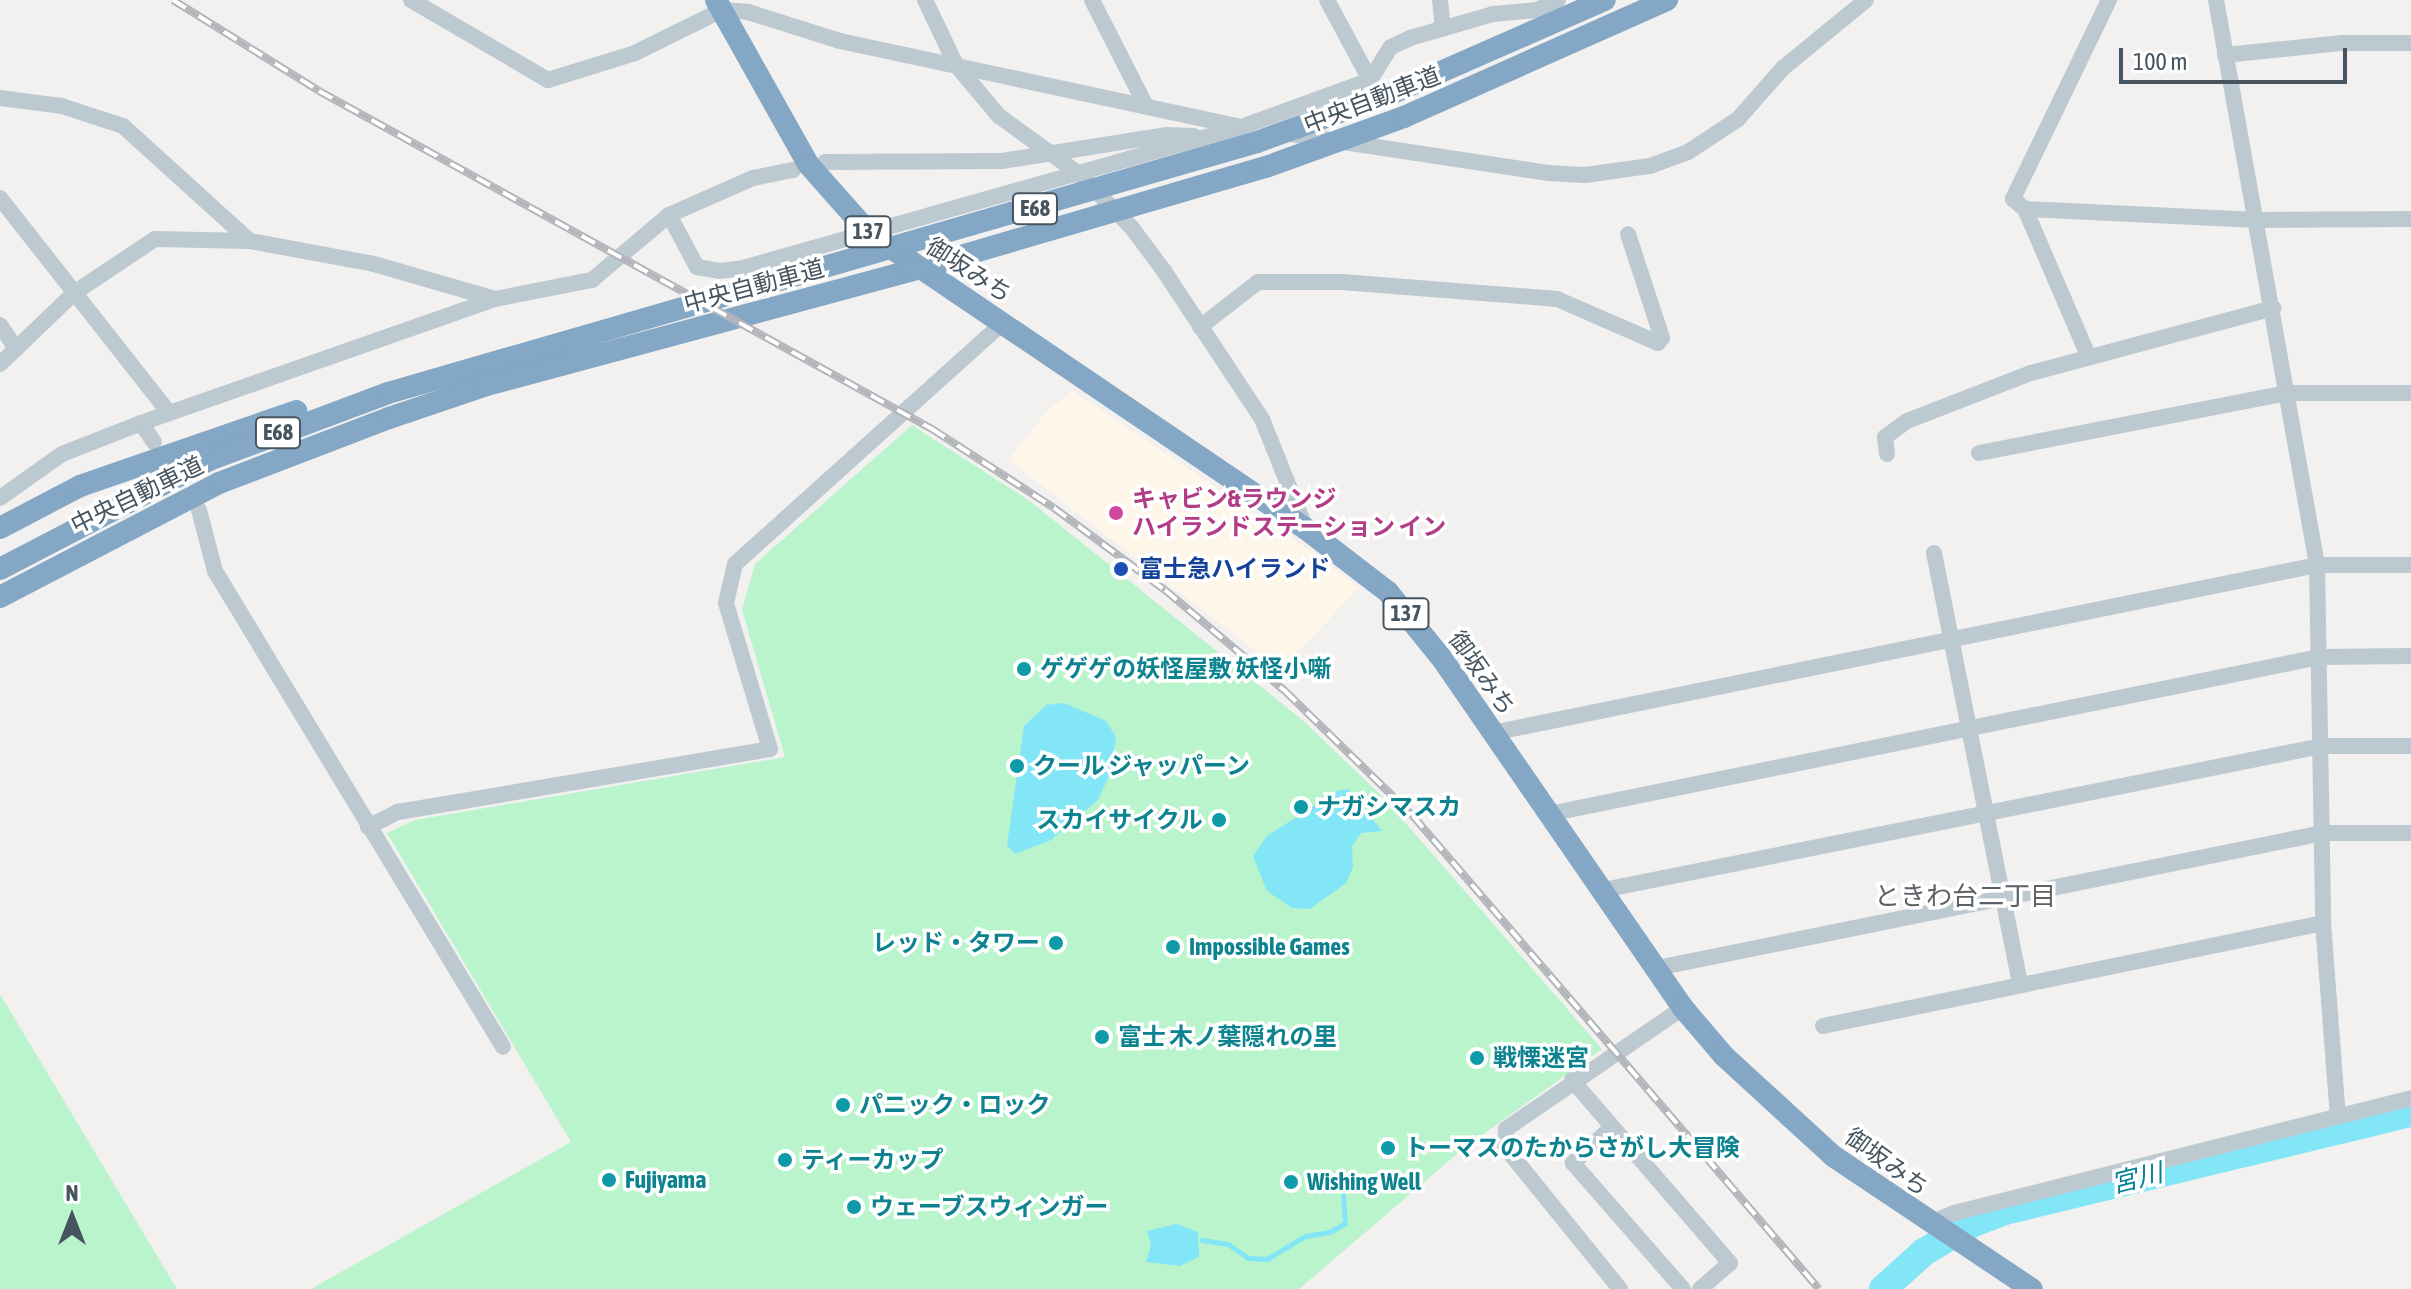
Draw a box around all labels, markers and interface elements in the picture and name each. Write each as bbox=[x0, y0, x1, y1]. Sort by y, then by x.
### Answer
scale bar bbox=[2123, 32, 2351, 82]
text: 100 m bbox=[2133, 48, 2187, 75]
street label: 中央自動車道 bbox=[1300, 61, 1444, 139]
road number: E68 bbox=[1011, 191, 1059, 227]
road number: 137 bbox=[844, 214, 892, 250]
street label: 御坂みち bbox=[921, 232, 1017, 308]
street label: 中央自動車道 bbox=[681, 253, 827, 319]
road number: E68 bbox=[254, 415, 302, 451]
street label: 中央自動車道 bbox=[66, 450, 208, 540]
place label: キャビン&ラウンジ ハイランドステーション イン bbox=[1132, 485, 1447, 541]
marker: キャビン&ラウンジ ハイランドステーション イン bbox=[1107, 504, 1125, 522]
place label: 富士急ハイランド bbox=[1139, 555, 1331, 583]
marker: 富士急ハイランド bbox=[1110, 558, 1132, 580]
road number: 137 bbox=[1382, 596, 1430, 632]
street label: 御坂みち bbox=[1443, 625, 1521, 721]
place label: ゲゲゲの妖怪屋敷 妖怪小噺 bbox=[1040, 655, 1331, 683]
marker: ゲゲゲの妖怪屋敷 妖怪小噺 bbox=[1015, 660, 1033, 678]
place label: クール ジャッパーン bbox=[1033, 752, 1252, 780]
marker: クール ジャッパーン bbox=[1008, 757, 1026, 775]
place label: ナガシマスカ bbox=[1317, 793, 1461, 821]
marker: ナガシマスカ bbox=[1292, 798, 1310, 816]
place label: スカイサイクル bbox=[1035, 806, 1203, 834]
marker: スカイサイクル bbox=[1210, 811, 1228, 829]
district label: ときわ台二丁目 bbox=[1874, 881, 2056, 913]
place label: レッド・タワー bbox=[872, 929, 1040, 957]
place label: Impossible Games bbox=[1189, 933, 1350, 961]
marker: レッド・タワー bbox=[1047, 934, 1065, 952]
marker: Impossible Games bbox=[1164, 938, 1182, 956]
place label: 富士 木ノ葉隠れの里 bbox=[1118, 1023, 1337, 1051]
marker: 富士 木ノ葉隠れの里 bbox=[1093, 1028, 1111, 1046]
place label: 戦慄迷宮 bbox=[1493, 1044, 1589, 1072]
marker: 戦慄迷宮 bbox=[1468, 1049, 1486, 1067]
place label: パニック・ロック bbox=[859, 1091, 1051, 1119]
marker: パニック・ロック bbox=[834, 1096, 852, 1114]
street label: 御坂みち bbox=[1840, 1122, 1934, 1202]
place label: トーマスのたからさがし大冒険 bbox=[1404, 1134, 1740, 1162]
marker: トーマスのたからさがし大冒険 bbox=[1379, 1139, 1397, 1157]
place label: ティーカップ bbox=[801, 1146, 945, 1174]
marker: ティーカップ bbox=[776, 1151, 794, 1169]
water label: 宮川 bbox=[2108, 1158, 2166, 1200]
place label: Fujiyama bbox=[625, 1166, 706, 1194]
place label: Wishing Well bbox=[1307, 1168, 1421, 1196]
marker: Fujiyama bbox=[600, 1171, 618, 1189]
marker: Wishing Well bbox=[1282, 1173, 1300, 1191]
north arrow bbox=[32, 1177, 112, 1257]
text: N bbox=[66, 1180, 78, 1206]
place label: ウェーブスウィンガー bbox=[870, 1193, 1110, 1221]
marker: ウェーブスウィンガー bbox=[845, 1198, 863, 1216]

